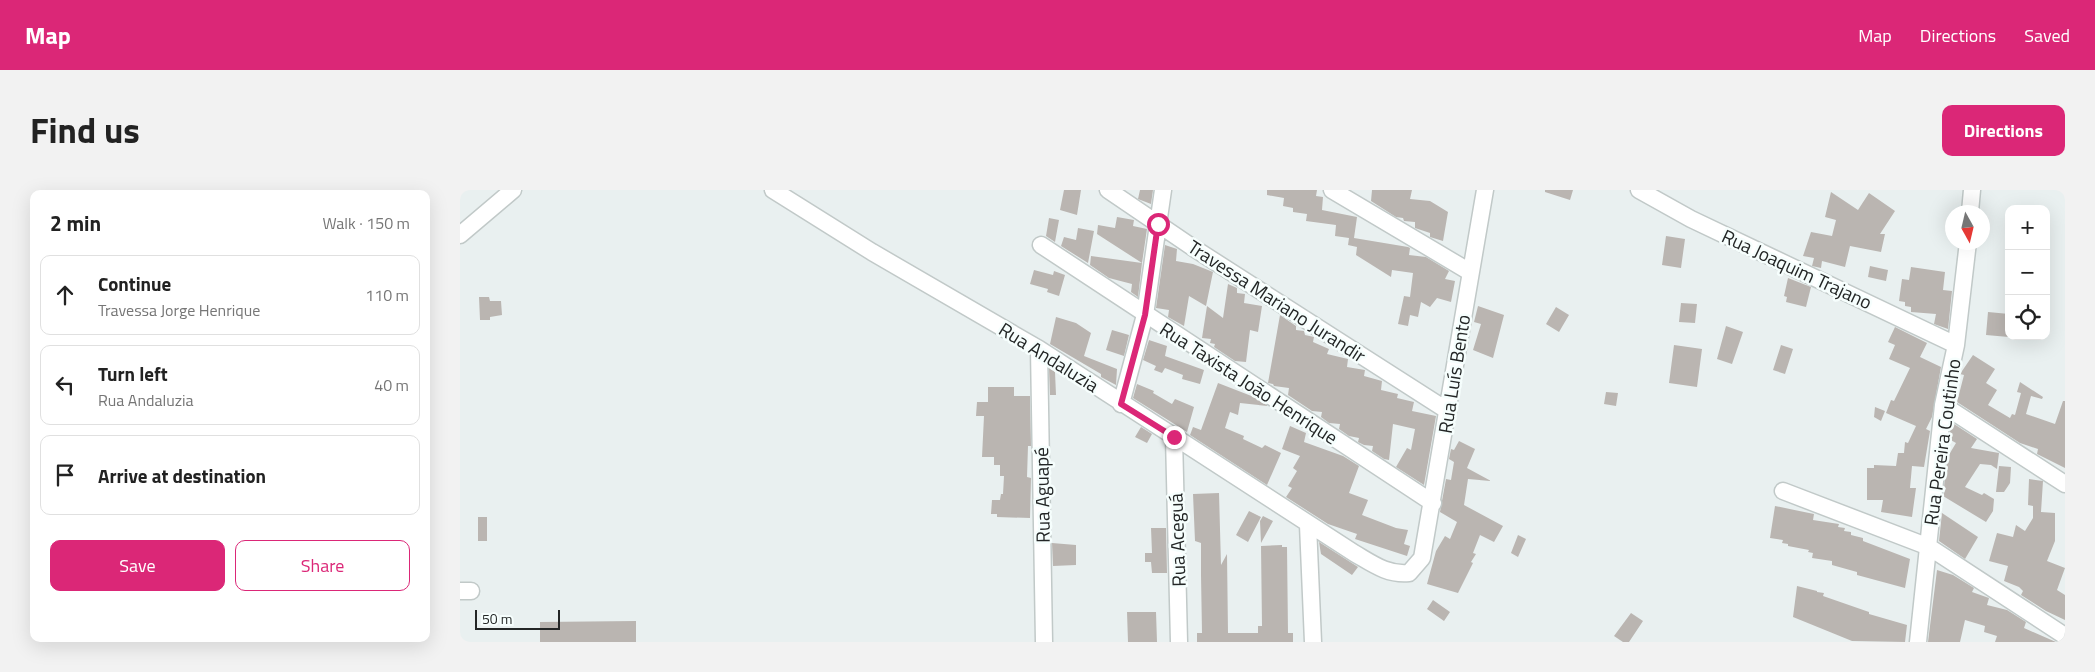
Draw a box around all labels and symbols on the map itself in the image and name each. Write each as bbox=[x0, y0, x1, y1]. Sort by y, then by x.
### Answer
north arrow bbox=[1945, 205, 1990, 250]
route start bbox=[1147, 213, 1170, 236]
street label: Rua Joaquim Trajano bbox=[1717, 221, 1877, 316]
street label: Travessa Mariano Jurandir bbox=[1183, 232, 1372, 369]
street label: Rua Luís Bento bbox=[1430, 312, 1477, 435]
street label: Rua Andaluzia bbox=[994, 314, 1105, 399]
street label: Rua Taxista João Henrique bbox=[1154, 314, 1344, 451]
street label: Rua Pereira Coutinho bbox=[1915, 357, 1968, 527]
route end bbox=[1163, 426, 1186, 449]
street label: Rua Aguapé bbox=[1026, 447, 1057, 543]
street label: Rua Aceguá bbox=[1160, 492, 1193, 587]
scale bar bbox=[475, 607, 560, 630]

